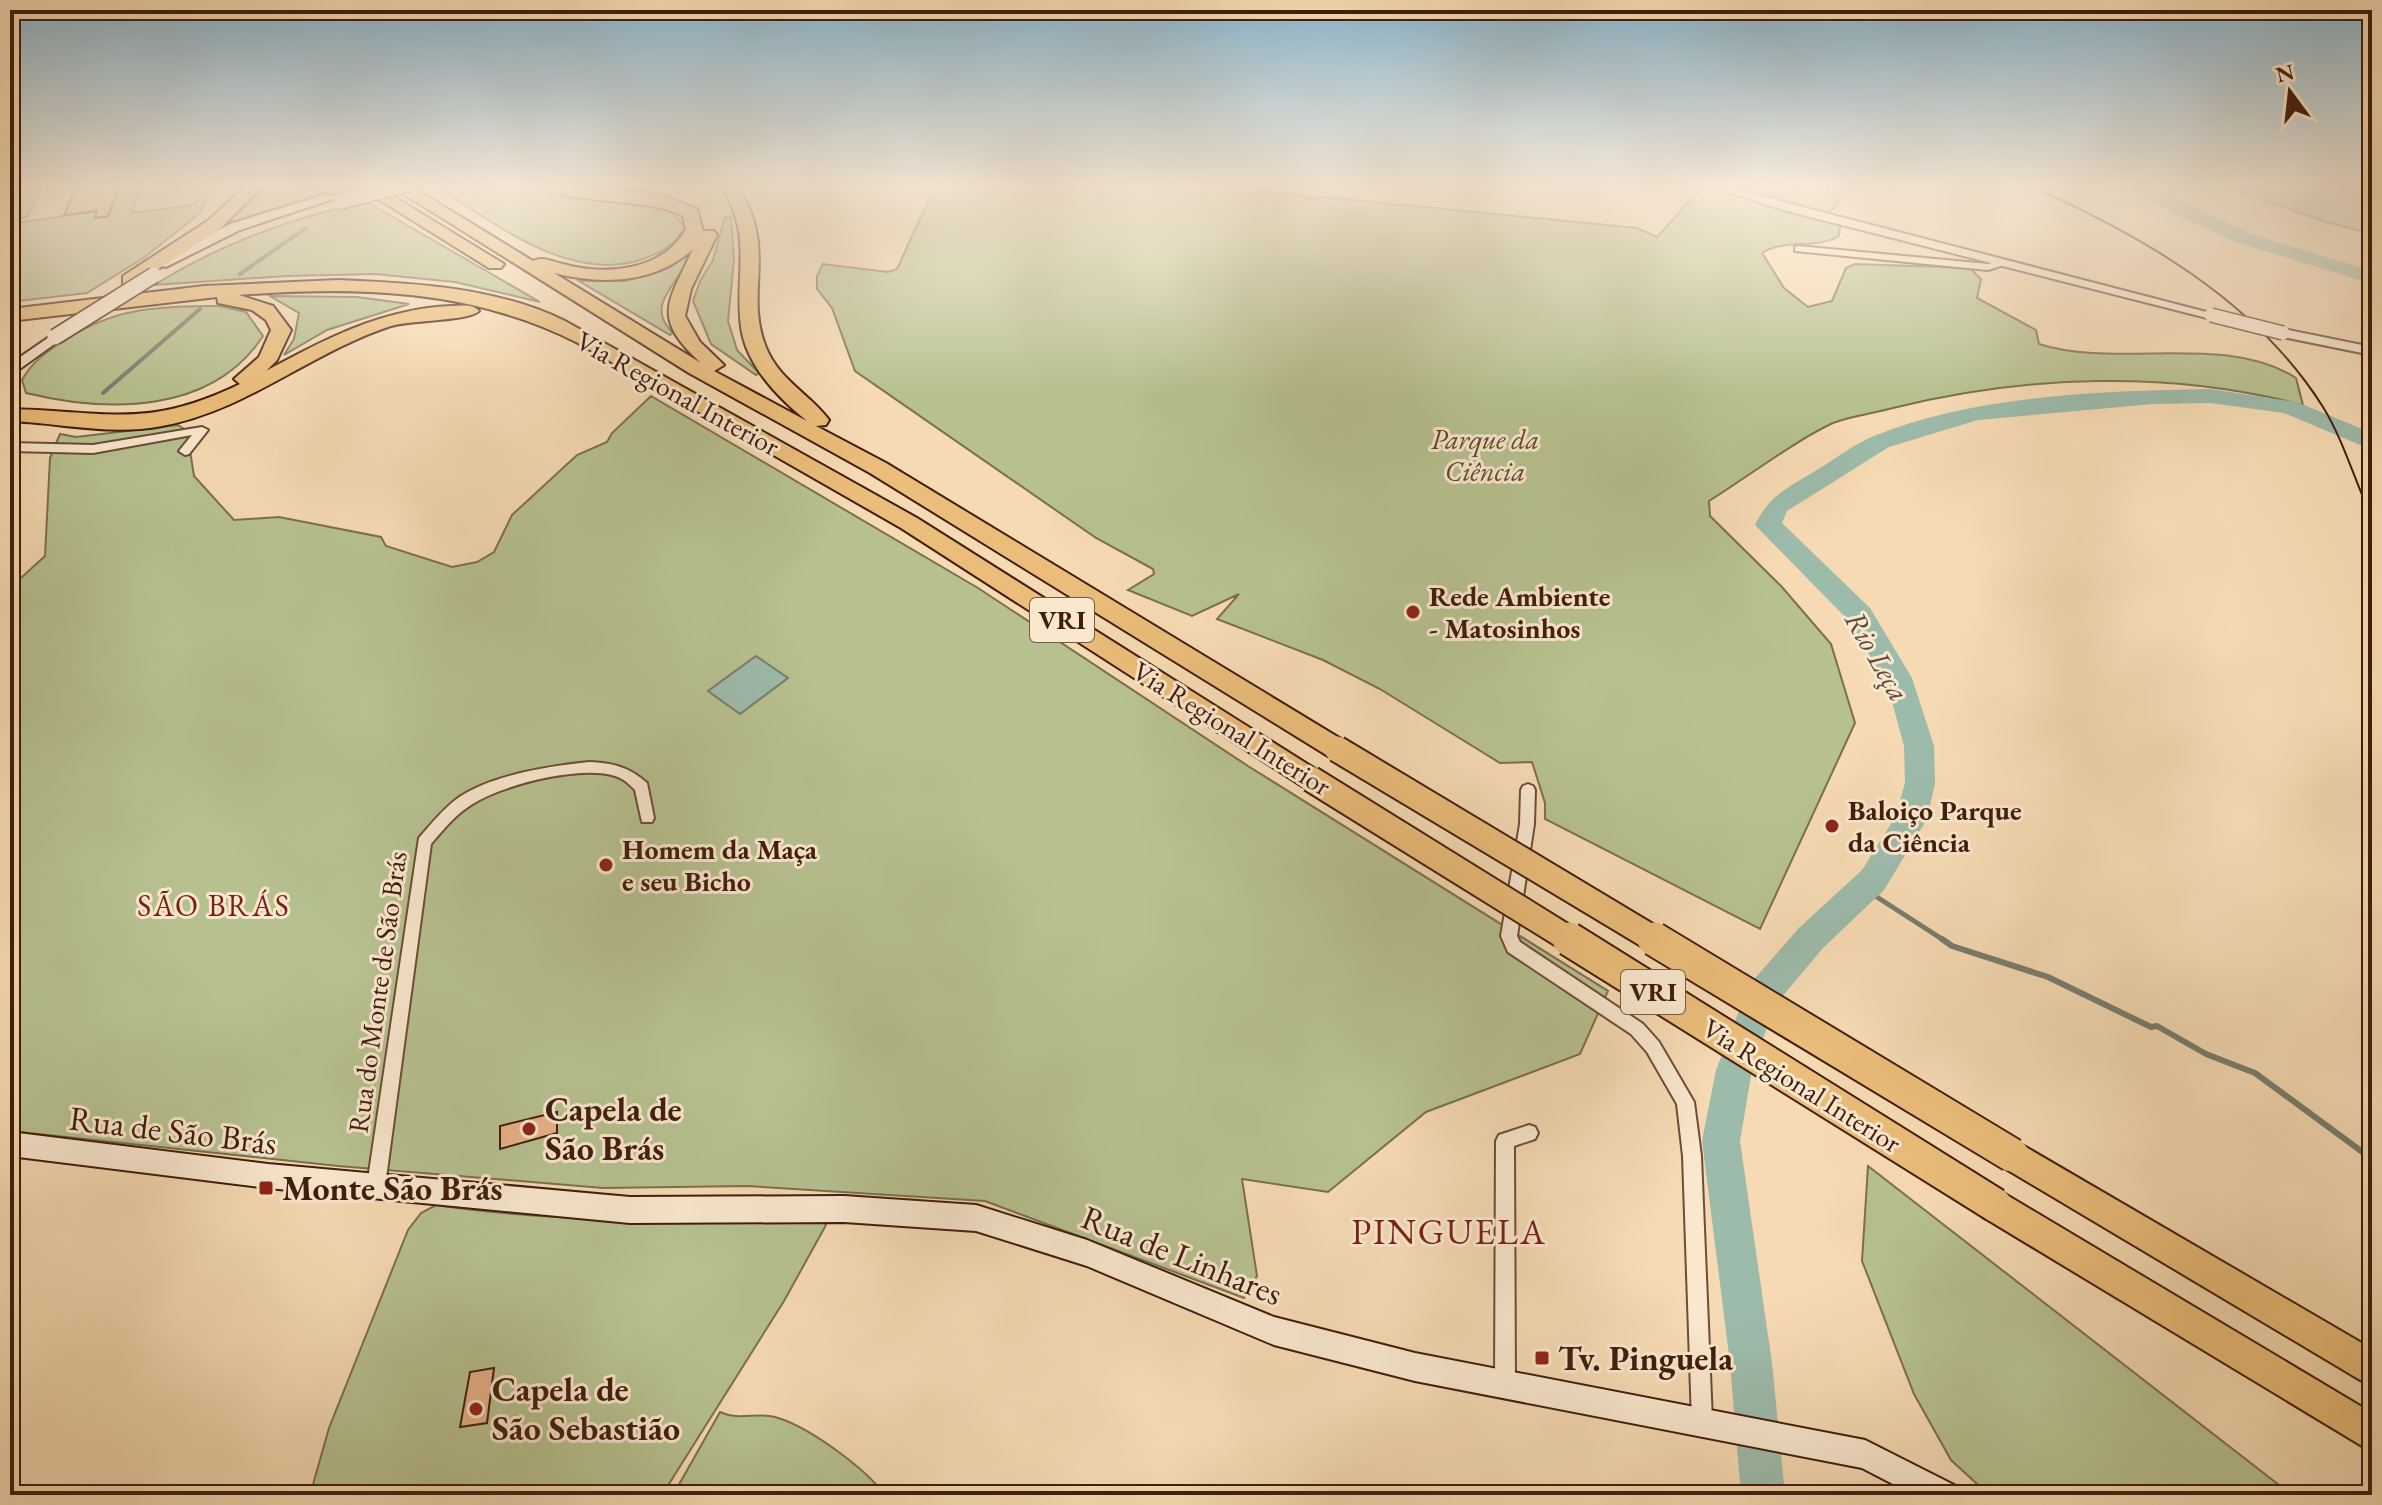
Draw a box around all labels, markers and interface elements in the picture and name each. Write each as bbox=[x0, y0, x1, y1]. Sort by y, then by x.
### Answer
north arrow bbox=[2250, 52, 2330, 132]
text: N bbox=[2273, 57, 2297, 89]
street label: Via Regional Interior bbox=[570, 322, 787, 464]
park label: Parque da Ciência bbox=[1431, 421, 1539, 489]
place label: Rede Ambiente - Matosinhos bbox=[1429, 578, 1610, 646]
road number: VRI bbox=[1030, 598, 1094, 642]
marker: Rede Ambiente - Matosinhos bbox=[1404, 603, 1422, 621]
water label: Rio Leça bbox=[1836, 604, 1919, 708]
street label: Via Regional Interior bbox=[1126, 652, 1339, 804]
place label: Baloiço Parque da Ciência bbox=[1848, 792, 2022, 860]
marker: Baloiço Parque da Ciência bbox=[1823, 817, 1841, 835]
place label: Homem da Maça e seu Bicho bbox=[622, 831, 818, 899]
street label: Rua do Monte de São Brás bbox=[339, 849, 415, 1135]
marker: Homem da Maça e seu Bicho bbox=[597, 856, 615, 874]
district label: SÃO BRÁS bbox=[137, 886, 291, 925]
road number: VRI bbox=[1621, 970, 1685, 1014]
street label: Via Regional Interior bbox=[1696, 1009, 1909, 1161]
place label: Capela de São Brás bbox=[545, 1087, 682, 1170]
street label: Rua de São Brás bbox=[67, 1095, 279, 1165]
marker: Capela de São Brás bbox=[520, 1120, 538, 1138]
place label: Monte São Brás bbox=[282, 1166, 503, 1210]
marker: Monte São Brás bbox=[257, 1179, 275, 1197]
street label: Rua de Linhares bbox=[1075, 1195, 1289, 1315]
district label: PINGUELA bbox=[1351, 1208, 1547, 1255]
place label: Tv. Pinguela bbox=[1558, 1336, 1734, 1380]
marker: Tv. Pinguela bbox=[1533, 1349, 1551, 1367]
place label: Capela de São Sebastião bbox=[492, 1367, 680, 1450]
marker: Capela de São Sebastião bbox=[467, 1400, 485, 1418]

